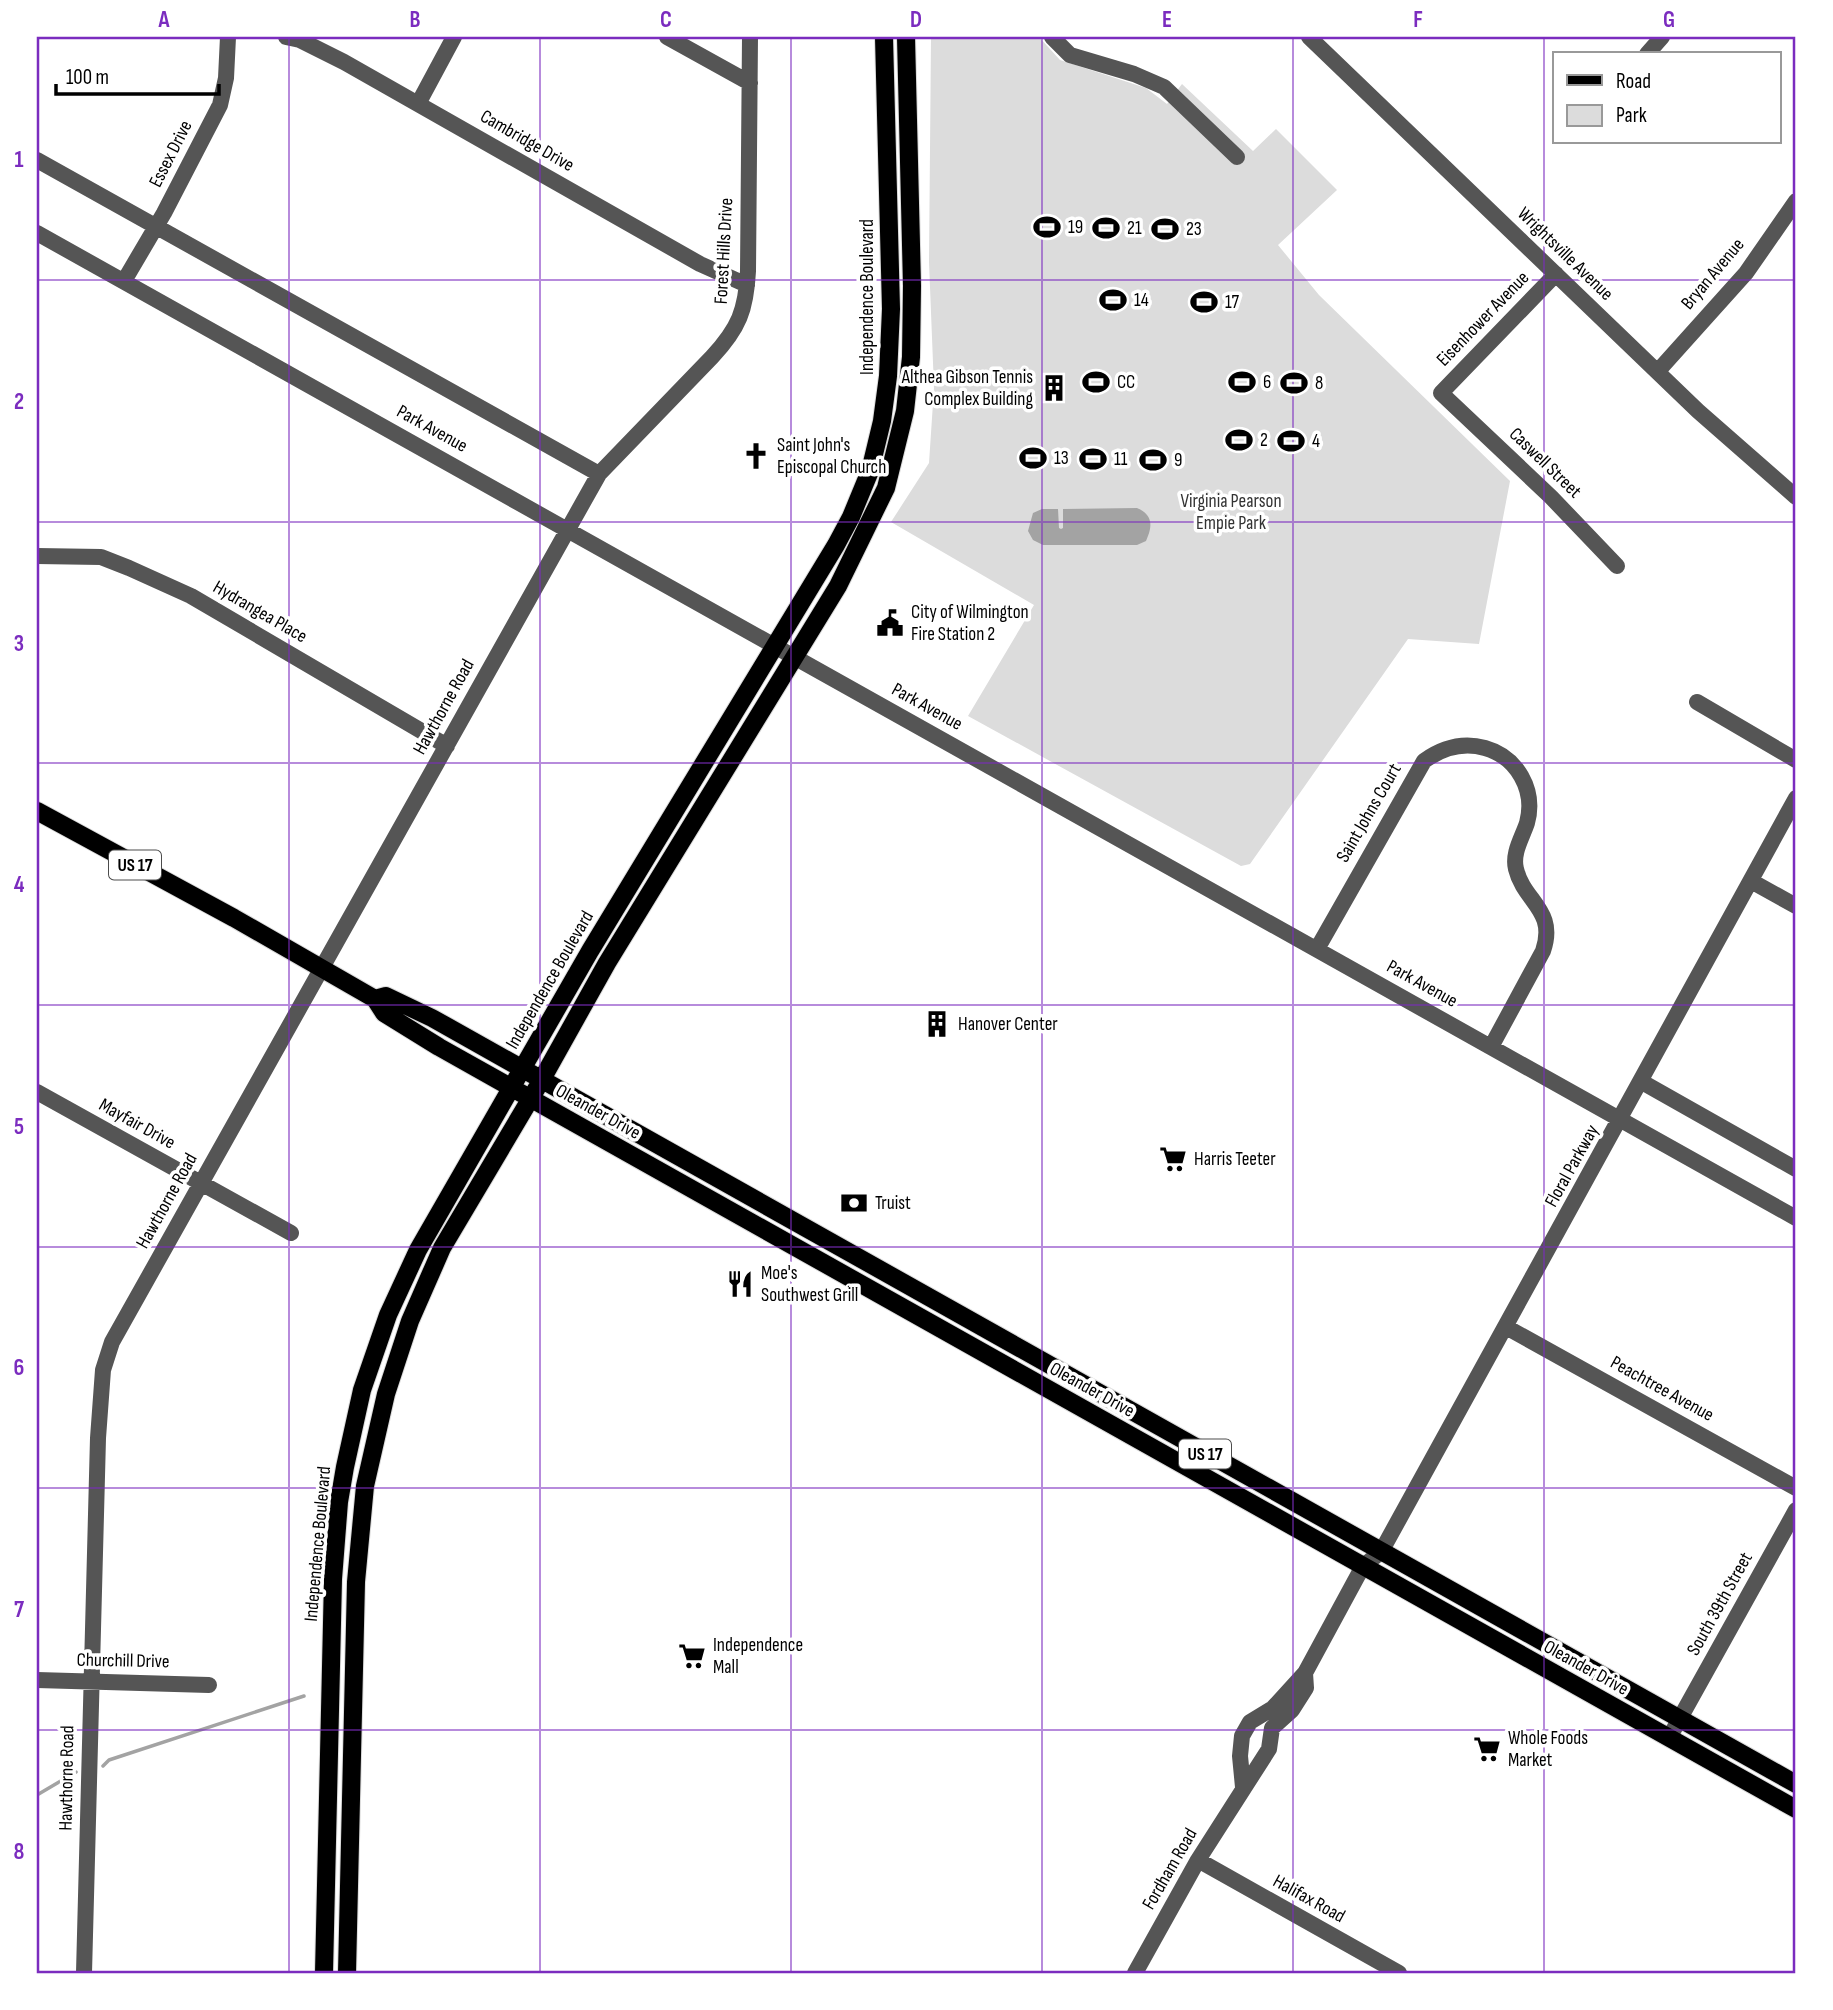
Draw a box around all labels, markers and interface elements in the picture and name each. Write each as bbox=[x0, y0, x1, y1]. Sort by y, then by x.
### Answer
text: A bbox=[158, 6, 171, 34]
text: B bbox=[410, 6, 421, 34]
text: C bbox=[660, 6, 672, 34]
text: D bbox=[910, 6, 922, 34]
text: E bbox=[1162, 6, 1172, 34]
text: F bbox=[1413, 6, 1423, 34]
text: G bbox=[1663, 6, 1675, 34]
scale bar bbox=[56, 52, 219, 96]
legend bbox=[1553, 52, 1780, 144]
text: 100 m bbox=[66, 65, 109, 90]
text: Road bbox=[1616, 69, 1651, 94]
text: Park bbox=[1616, 103, 1647, 128]
street label: Cambridge Drive bbox=[476, 105, 578, 177]
street label: Essex Drive bbox=[144, 117, 198, 191]
text: 1 bbox=[14, 146, 24, 174]
street label: Forest Hills Drive bbox=[710, 197, 738, 305]
street label: Wrightsville Avenue bbox=[1512, 202, 1618, 306]
sports icon: 19 bbox=[1032, 212, 1062, 242]
sports icon: 21 bbox=[1091, 213, 1121, 243]
sports icon: 23 bbox=[1150, 214, 1180, 244]
place label: 19 bbox=[1068, 216, 1083, 239]
place label: 21 bbox=[1127, 217, 1142, 240]
place label: 23 bbox=[1186, 218, 1202, 241]
street label: Independence Boulevard bbox=[856, 219, 879, 375]
street label: Bryan Avenue bbox=[1677, 234, 1749, 314]
street label: Eisenhower Avenue bbox=[1432, 267, 1534, 371]
sports icon: 14 bbox=[1098, 285, 1128, 315]
sports icon: 17 bbox=[1189, 287, 1219, 317]
place label: 14 bbox=[1134, 289, 1149, 312]
place label: 17 bbox=[1225, 291, 1240, 314]
place label: Althea Gibson Tennis Complex Building bbox=[901, 366, 1033, 411]
sports icon: CC bbox=[1081, 367, 1111, 397]
sports icon: 6 bbox=[1227, 367, 1257, 397]
sports icon: 8 bbox=[1279, 368, 1309, 398]
place label: CC bbox=[1117, 371, 1135, 394]
place label: 6 bbox=[1263, 371, 1271, 394]
place label: 8 bbox=[1315, 372, 1323, 395]
building icon: Althea Gibson Tennis Complex Building bbox=[1039, 373, 1069, 403]
text: 2 bbox=[14, 388, 24, 416]
street label: Park Avenue bbox=[393, 400, 471, 458]
street label: Caswell Street bbox=[1504, 423, 1586, 503]
sports icon: 2 bbox=[1224, 425, 1254, 455]
sports icon: 4 bbox=[1276, 426, 1306, 456]
place label: 2 bbox=[1260, 429, 1268, 452]
place label: 4 bbox=[1312, 430, 1320, 453]
place label: Saint John's Episcopal Church bbox=[777, 434, 886, 479]
church icon: Saint John's Episcopal Church bbox=[741, 441, 771, 471]
sports icon: 13 bbox=[1018, 443, 1048, 473]
sports icon: 11 bbox=[1078, 444, 1108, 474]
sports icon: 9 bbox=[1138, 445, 1168, 475]
place label: 13 bbox=[1054, 447, 1069, 470]
place label: 11 bbox=[1114, 448, 1128, 471]
place label: 9 bbox=[1174, 449, 1182, 472]
park label: Virginia Pearson Empie Park bbox=[1180, 490, 1282, 535]
street label: Hydrangea Place bbox=[209, 576, 311, 648]
place label: City of Wilmington Fire Station 2 bbox=[911, 601, 1029, 646]
public building icon: City of Wilmington Fire Station 2 bbox=[875, 608, 905, 638]
text: 3 bbox=[14, 630, 24, 658]
street label: Hawthorne Road bbox=[408, 655, 480, 759]
street label: Park Avenue bbox=[888, 678, 966, 736]
street label: Saint Johns Court bbox=[1331, 759, 1407, 867]
road number: US 17 bbox=[109, 850, 161, 880]
text: 4 bbox=[14, 871, 25, 899]
street label: Independence Boulevard bbox=[501, 907, 599, 1053]
street label: Park Avenue bbox=[1383, 955, 1461, 1013]
building icon: Hanover Center bbox=[922, 1009, 952, 1039]
place label: Hanover Center bbox=[958, 1013, 1058, 1036]
street label: Oleander Drive bbox=[552, 1079, 644, 1145]
street label: Mayfair Drive bbox=[95, 1094, 179, 1154]
text: 5 bbox=[14, 1113, 24, 1141]
street label: Floral Parkway bbox=[1540, 1120, 1604, 1211]
supermarket icon: Harris Teeter bbox=[1158, 1144, 1188, 1174]
place label: Harris Teeter bbox=[1194, 1148, 1276, 1171]
street label: Hawthorne Road bbox=[131, 1149, 203, 1253]
bank icon: Truist bbox=[839, 1188, 869, 1218]
place label: Truist bbox=[875, 1192, 911, 1215]
place label: Moe's Southwest Grill bbox=[761, 1262, 858, 1307]
restaurant icon: Moe's Southwest Grill bbox=[725, 1269, 755, 1299]
street label: Peachtree Avenue bbox=[1606, 1351, 1718, 1427]
text: 6 bbox=[14, 1354, 24, 1382]
street label: Oleander Drive bbox=[1046, 1357, 1138, 1423]
road number: US 17 bbox=[1179, 1440, 1231, 1469]
street label: Independence Boulevard bbox=[300, 1465, 336, 1623]
street label: South 39th Street bbox=[1682, 1548, 1758, 1660]
text: 7 bbox=[14, 1596, 24, 1624]
place label: Independence Mall bbox=[713, 1634, 803, 1679]
street label: Oleander Drive bbox=[1540, 1635, 1632, 1701]
supermarket icon: Independence Mall bbox=[677, 1641, 707, 1671]
street label: Churchill Drive bbox=[76, 1649, 170, 1673]
street label: Hawthorne Road bbox=[55, 1725, 79, 1831]
place label: Whole Foods Market bbox=[1508, 1727, 1588, 1772]
supermarket icon: Whole Foods Market bbox=[1472, 1734, 1502, 1764]
street label: Fordham Road bbox=[1137, 1824, 1203, 1914]
text: 8 bbox=[14, 1838, 25, 1866]
street label: Halifax Road bbox=[1269, 1870, 1349, 1928]

